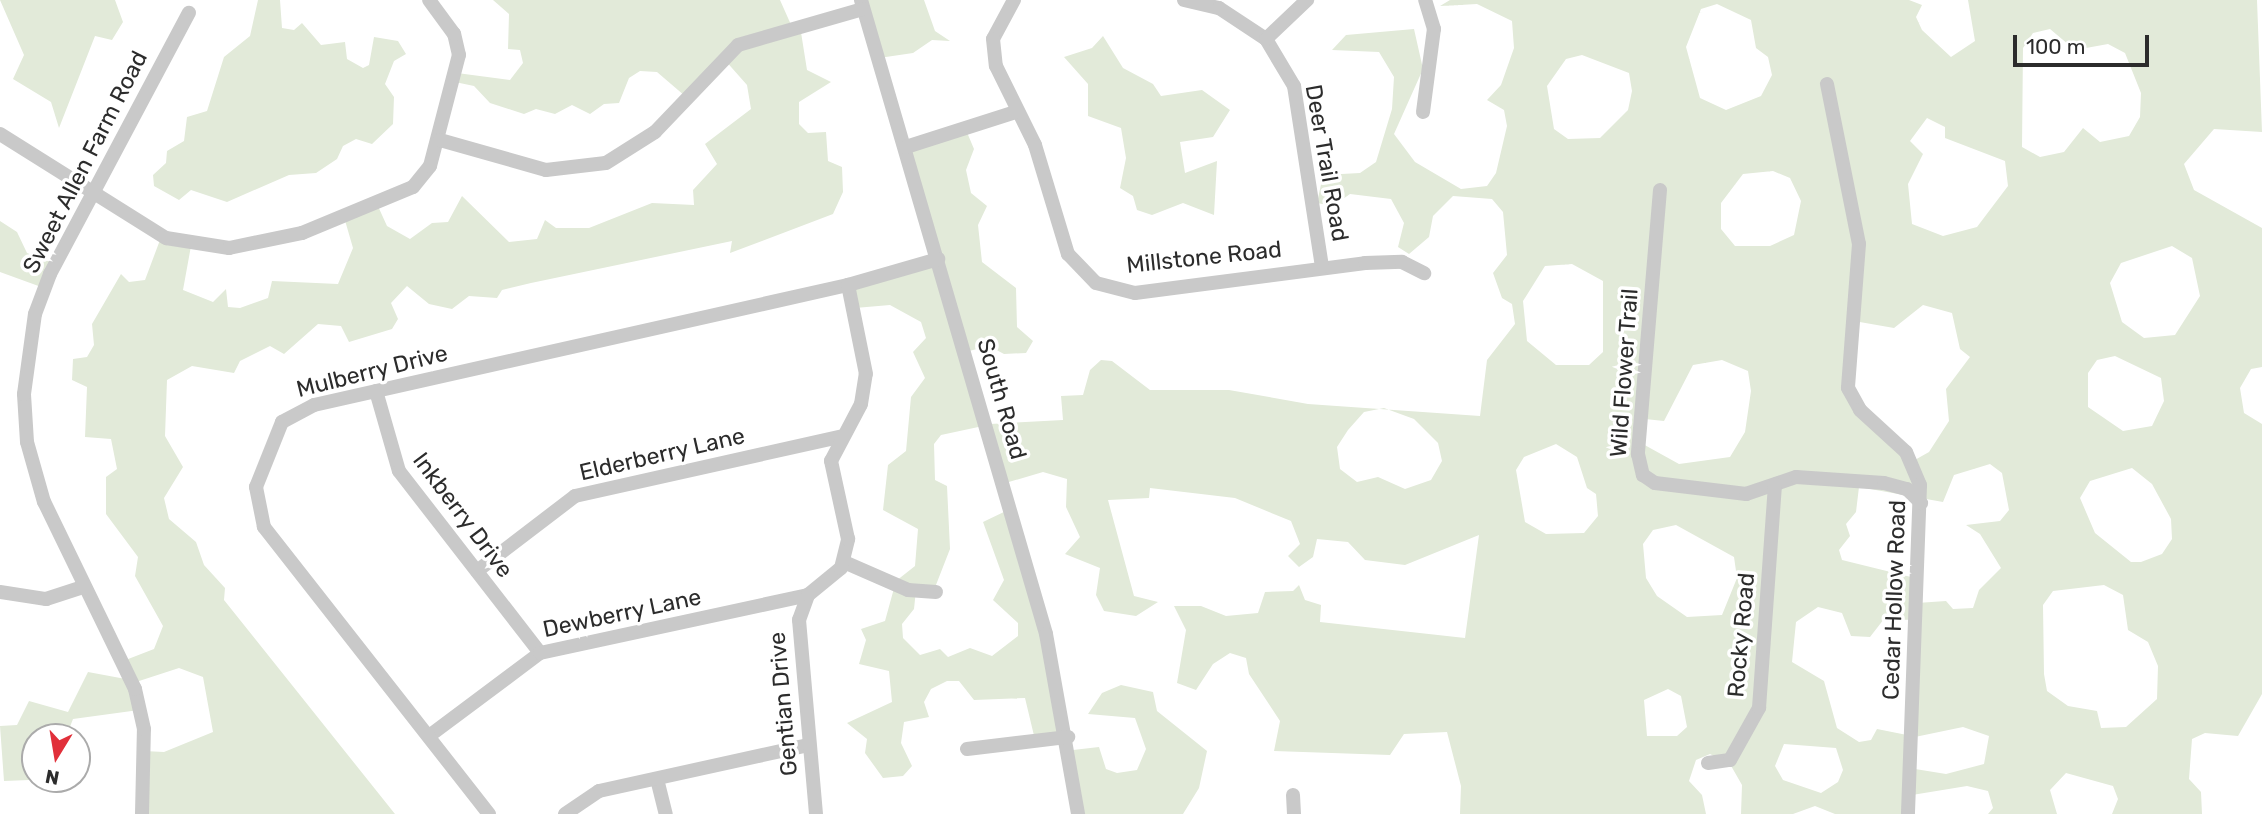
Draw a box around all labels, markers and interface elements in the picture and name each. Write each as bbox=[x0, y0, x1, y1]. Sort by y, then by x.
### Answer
scale bar bbox=[2017, 21, 2154, 65]
text: 100 m bbox=[2026, 34, 2085, 59]
street label: Sweet Allen Farm Road bbox=[17, 46, 153, 278]
street label: Deer Trail Road bbox=[1300, 82, 1354, 244]
street label: Millstone Road bbox=[1125, 235, 1283, 279]
street label: Wild Flower Trail bbox=[1604, 287, 1644, 459]
street label: South Road bbox=[972, 335, 1032, 463]
street label: Mulberry Drive bbox=[293, 339, 451, 403]
street label: Elderberry Lane bbox=[576, 421, 748, 487]
street label: Inkberry Drive bbox=[407, 447, 519, 583]
street label: Cedar Hollow Road bbox=[1877, 499, 1911, 701]
street label: Rocky Road bbox=[1722, 571, 1760, 699]
street label: Dewberry Lane bbox=[540, 583, 704, 643]
street label: Gentian Drive bbox=[763, 631, 803, 777]
north arrow bbox=[21, 723, 91, 793]
text: N bbox=[43, 765, 61, 790]

